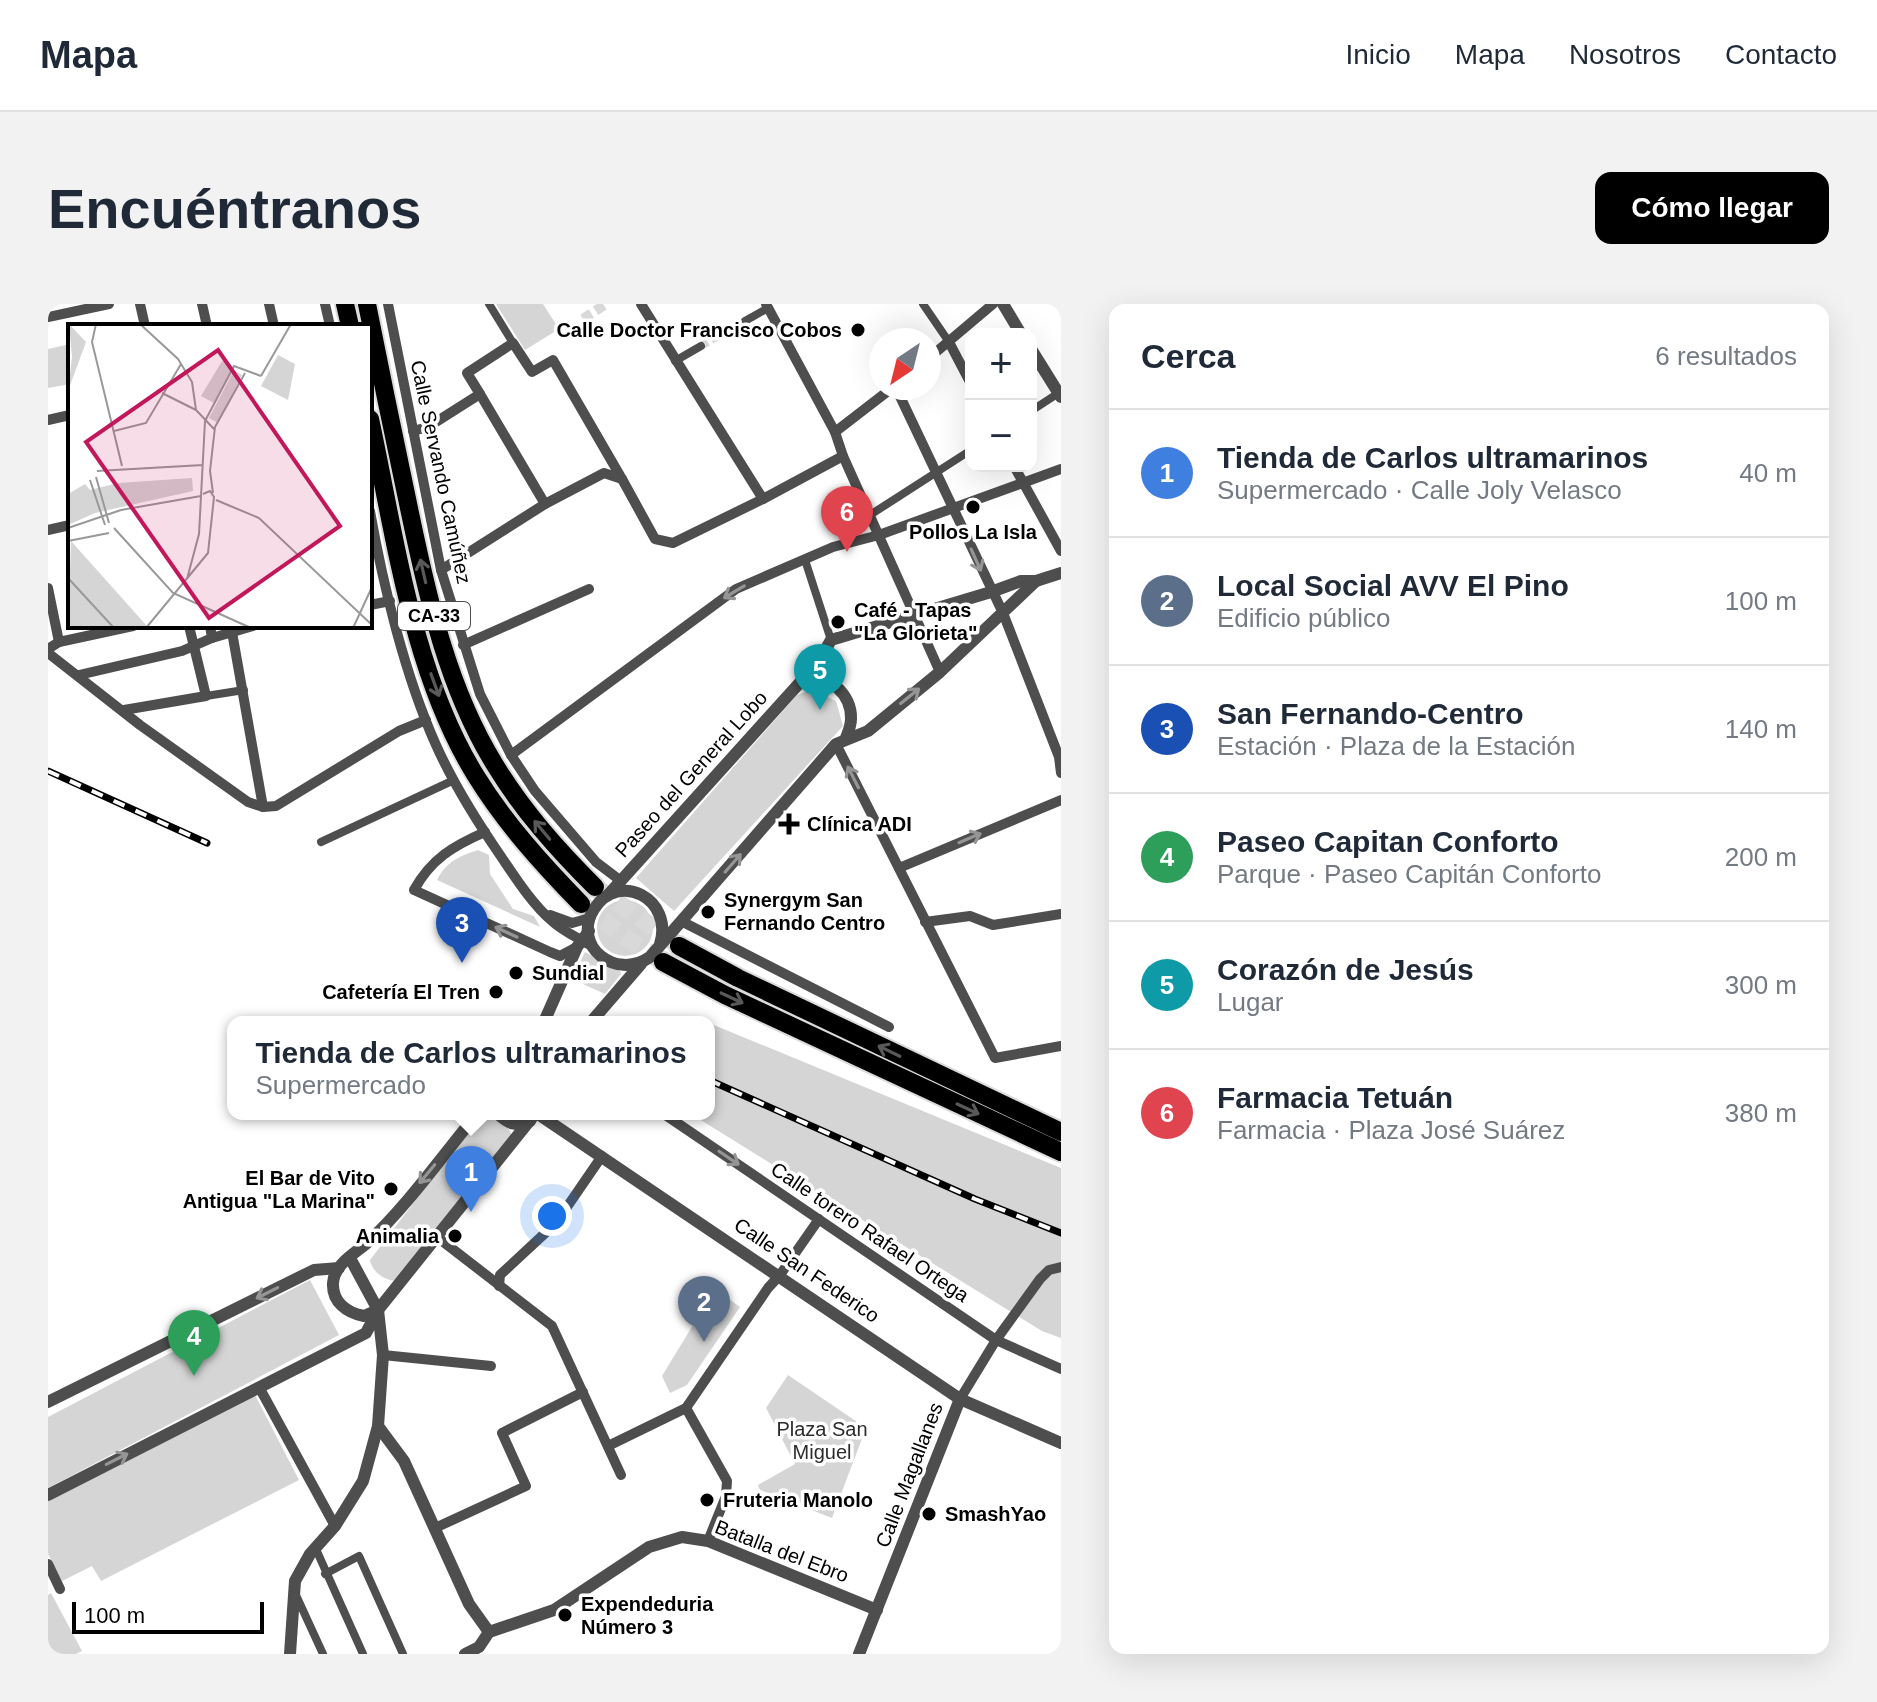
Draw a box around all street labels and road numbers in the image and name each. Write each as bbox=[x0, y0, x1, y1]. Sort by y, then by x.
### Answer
street label: Calle Servando Camúñez bbox=[407, 358, 475, 586]
road number: CA-33 bbox=[398, 602, 470, 630]
street label: Paseo del General Lobo bbox=[611, 686, 771, 862]
street label: Calle torero Rafael Ortega bbox=[767, 1158, 974, 1307]
street label: Calle San Federico bbox=[730, 1213, 884, 1327]
street label: Calle Magallanes bbox=[871, 1399, 947, 1551]
street label: Batalla del Ebro bbox=[712, 1515, 852, 1587]

